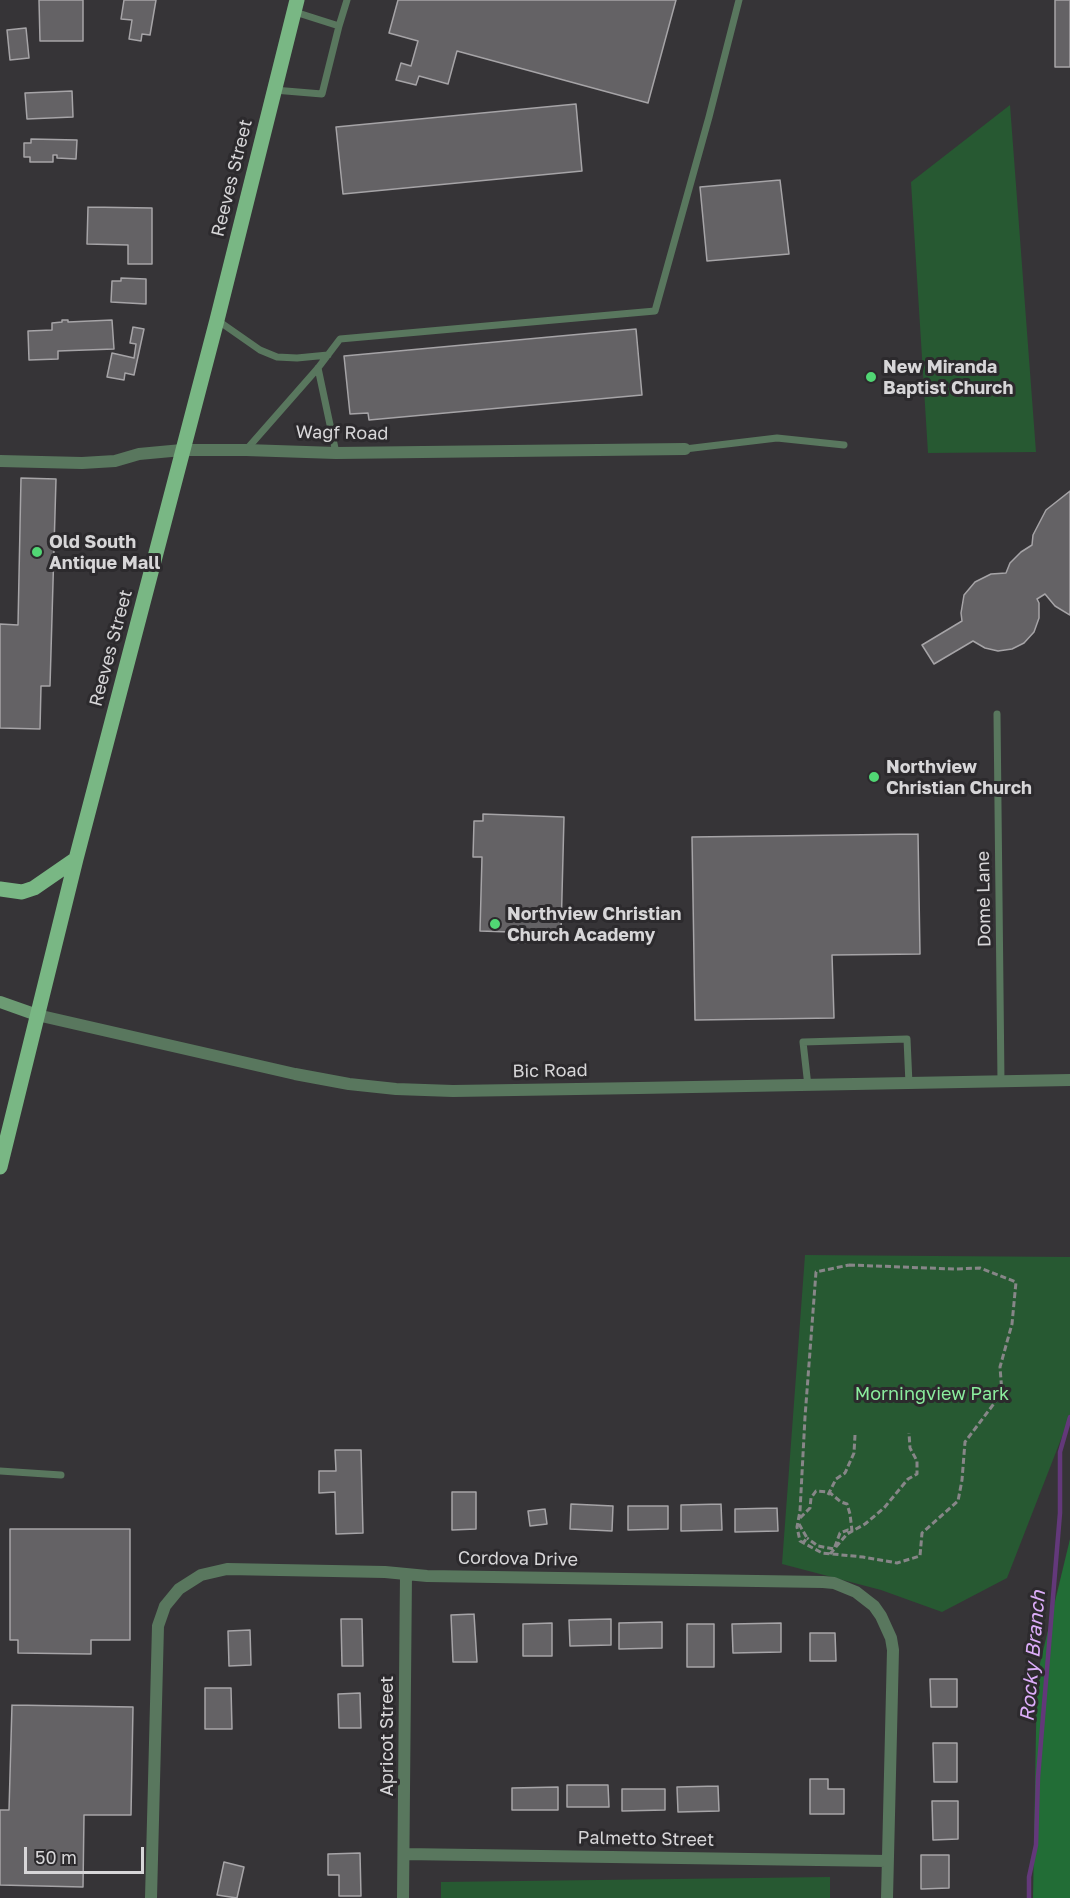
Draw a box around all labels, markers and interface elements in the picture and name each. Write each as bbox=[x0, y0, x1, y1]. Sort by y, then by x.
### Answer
street label: Reeves Street bbox=[207, 117, 257, 239]
place label: New Miranda Baptist Church bbox=[883, 356, 1013, 398]
marker: New Miranda Baptist Church bbox=[864, 370, 878, 384]
street label: Wagf Road bbox=[295, 421, 389, 445]
place label: Old South Antique Mall bbox=[49, 531, 160, 574]
marker: Old South Antique Mall bbox=[30, 545, 44, 559]
street label: Reeves Street bbox=[85, 587, 137, 709]
place label: Northview Christian Church bbox=[886, 756, 1032, 798]
marker: Northview Christian Church bbox=[867, 770, 881, 784]
street label: Dome Lane bbox=[972, 851, 996, 947]
place label: Northview Christian Church Academy bbox=[507, 903, 681, 946]
marker: Northview Christian Church Academy bbox=[488, 917, 502, 931]
street label: Bic Road bbox=[512, 1060, 588, 1082]
park label: Morningview Park bbox=[855, 1383, 1009, 1405]
street label: Cordova Drive bbox=[458, 1547, 578, 1571]
water label: Rocky Branch bbox=[1015, 1589, 1051, 1723]
street label: Apricot Street bbox=[376, 1676, 398, 1796]
street label: Palmetto Street bbox=[577, 1827, 715, 1851]
scale bar bbox=[27, 1835, 147, 1873]
text: 50 m bbox=[35, 1846, 77, 1868]

